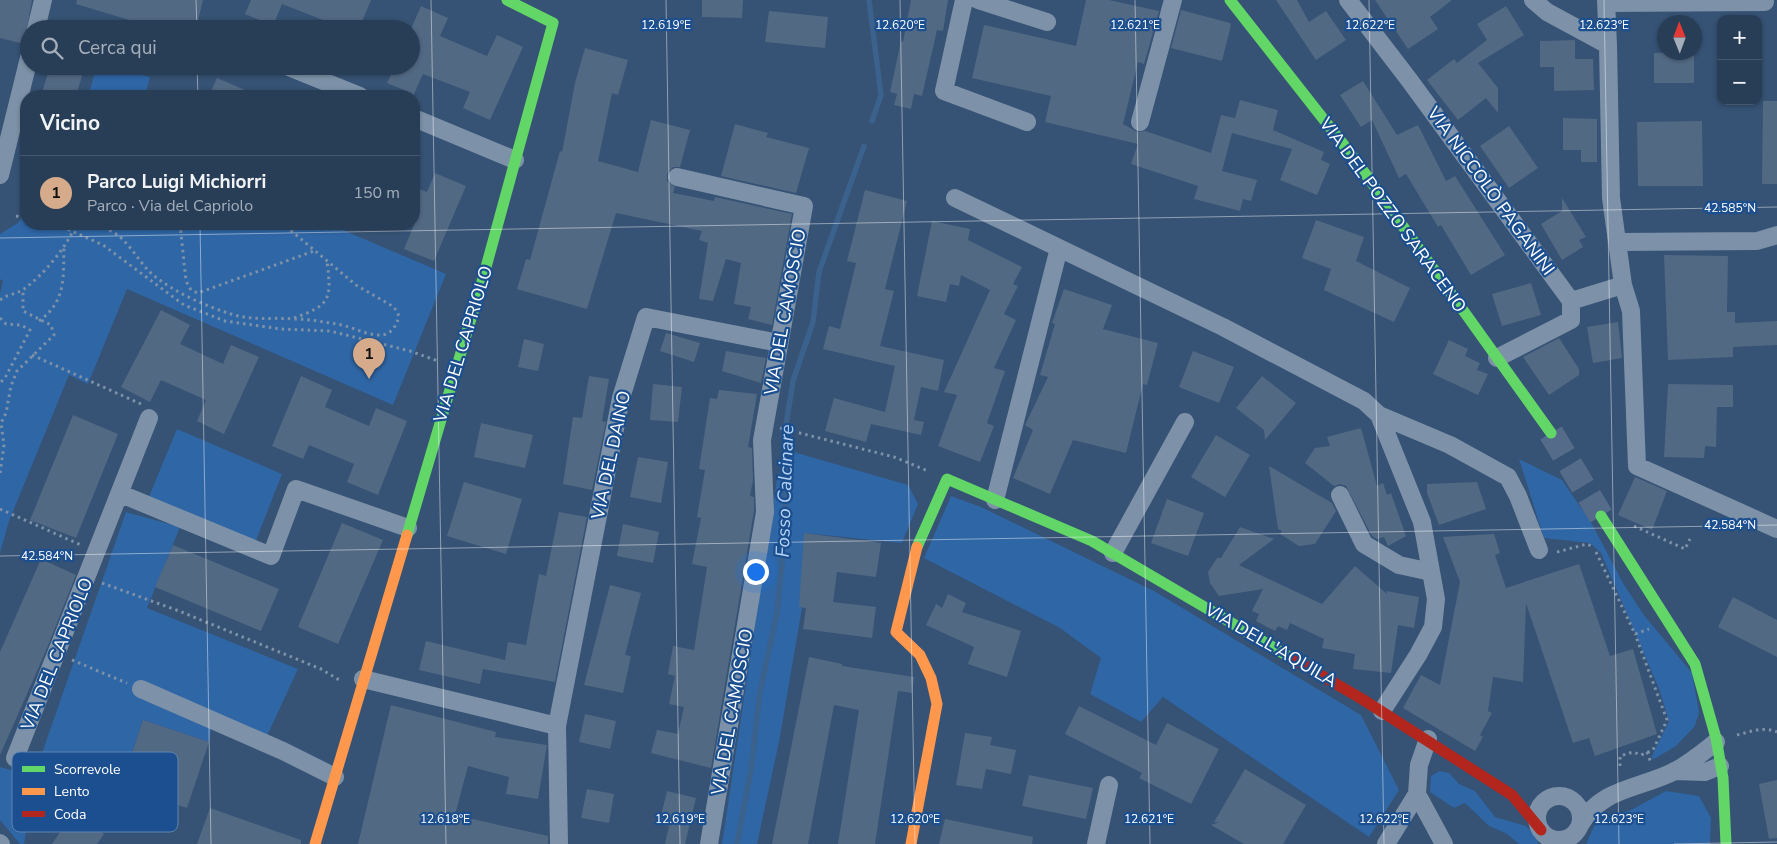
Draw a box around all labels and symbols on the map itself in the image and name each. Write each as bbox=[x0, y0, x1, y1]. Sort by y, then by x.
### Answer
north arrow bbox=[1657, 15, 1702, 60]
text: 12.619°E bbox=[641, 17, 691, 33]
text: 12.620°E bbox=[875, 17, 925, 33]
text: 12.621°E bbox=[1110, 17, 1160, 33]
text: 12.622°E bbox=[1345, 17, 1395, 33]
text: 12.623°E bbox=[1579, 17, 1629, 33]
street label: VIA NICCOLÒ PAGANINI bbox=[1421, 101, 1560, 280]
street label: VIA DEL POZZO SARACENO bbox=[1313, 112, 1472, 317]
text: 42.585°N bbox=[1704, 200, 1756, 216]
street label: VIA DEL CAMOSCIO bbox=[758, 227, 811, 398]
street label: VIA DEL CAPRIOLO bbox=[427, 263, 498, 426]
pin: 1 bbox=[353, 338, 385, 379]
street label: VIA DEL DAINO bbox=[585, 388, 636, 523]
water label: Fosso Calcinare bbox=[770, 424, 800, 558]
text: 42.584°N bbox=[1704, 517, 1756, 533]
text: 42.584°N bbox=[21, 548, 73, 564]
your location bbox=[743, 559, 769, 585]
street label: VIA DEL CAPRIOLO bbox=[15, 574, 99, 735]
street label: VIA DELL'AQUILA bbox=[1200, 597, 1342, 693]
street label: VIA DEL CAMOSCIO bbox=[705, 627, 758, 798]
legend bbox=[12, 752, 178, 832]
text: Scorrevole bbox=[54, 760, 120, 779]
text: Lento bbox=[54, 782, 90, 801]
text: Coda bbox=[54, 805, 86, 824]
text: 12.618°E bbox=[420, 811, 470, 827]
text: 12.619°E bbox=[655, 811, 705, 827]
text: 12.620°E bbox=[890, 811, 940, 827]
text: 12.621°E bbox=[1124, 811, 1174, 827]
text: 12.622°E bbox=[1359, 811, 1409, 827]
text: 12.623°E bbox=[1594, 811, 1644, 827]

